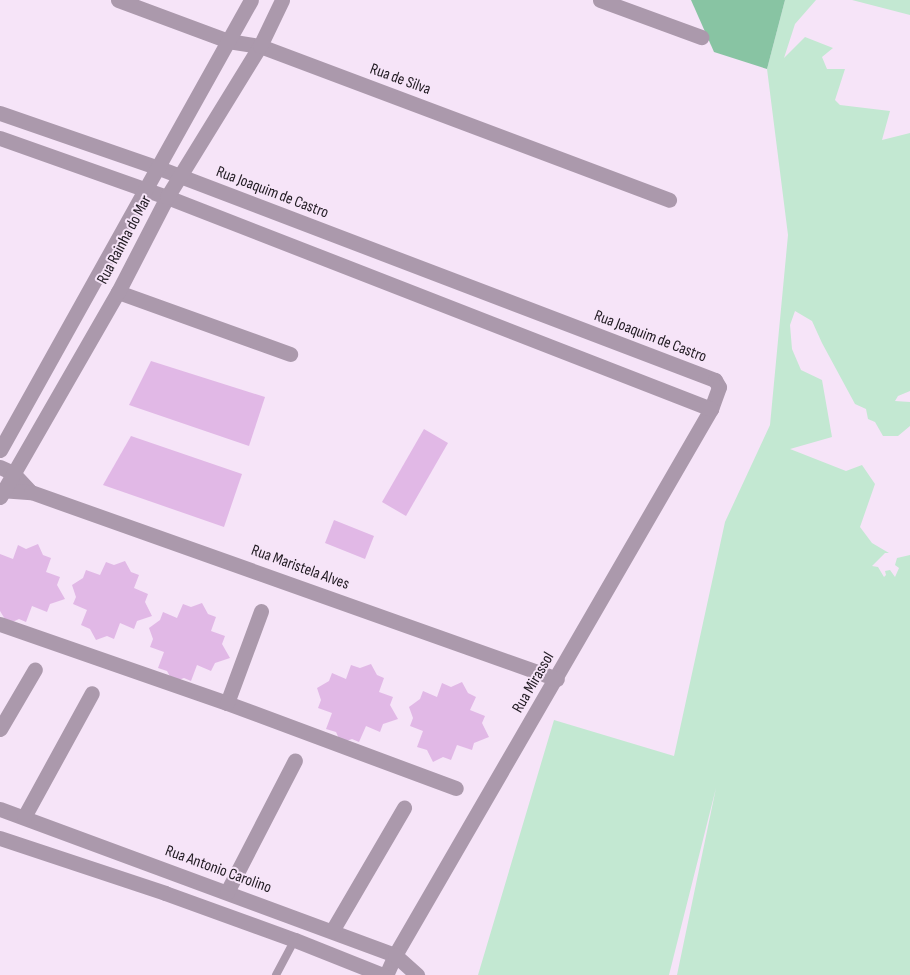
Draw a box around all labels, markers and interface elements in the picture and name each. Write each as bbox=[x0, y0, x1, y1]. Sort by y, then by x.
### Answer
street label: Rua de Silva bbox=[367, 60, 433, 100]
street label: Rua Joaquim de Castro bbox=[213, 163, 331, 223]
street label: Rua Rainha do Mar bbox=[94, 192, 156, 288]
street label: Rua Joaquim de Castro bbox=[591, 307, 709, 367]
street label: Rua Maristela Alves bbox=[248, 541, 352, 595]
street label: Rua Mirassol bbox=[509, 649, 559, 717]
street label: Rua Antonio Carolino bbox=[162, 842, 274, 898]

